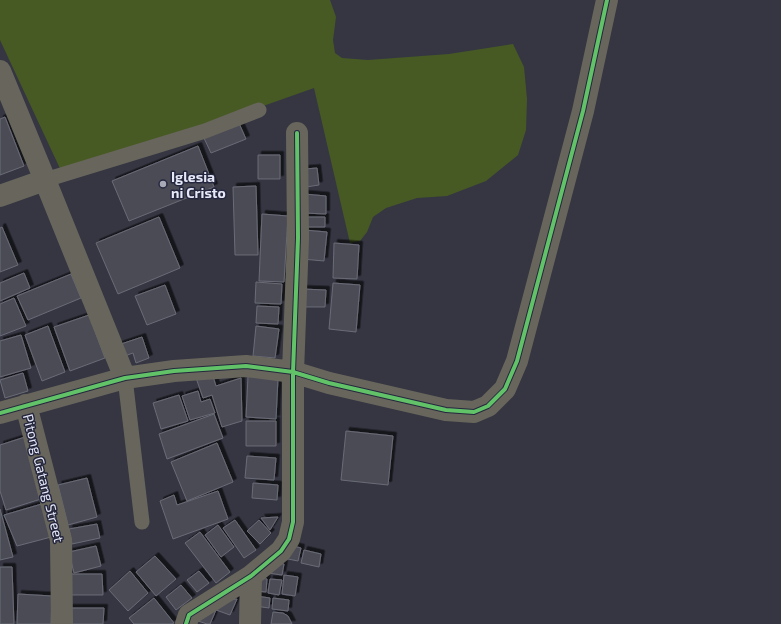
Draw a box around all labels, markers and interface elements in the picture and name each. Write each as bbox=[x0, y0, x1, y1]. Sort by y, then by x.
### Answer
place label: Iglesia ni Cristo bbox=[171, 168, 226, 201]
marker: Iglesia ni Cristo bbox=[158, 179, 168, 189]
street label: Pitong Gatang Street bbox=[20, 412, 68, 544]

